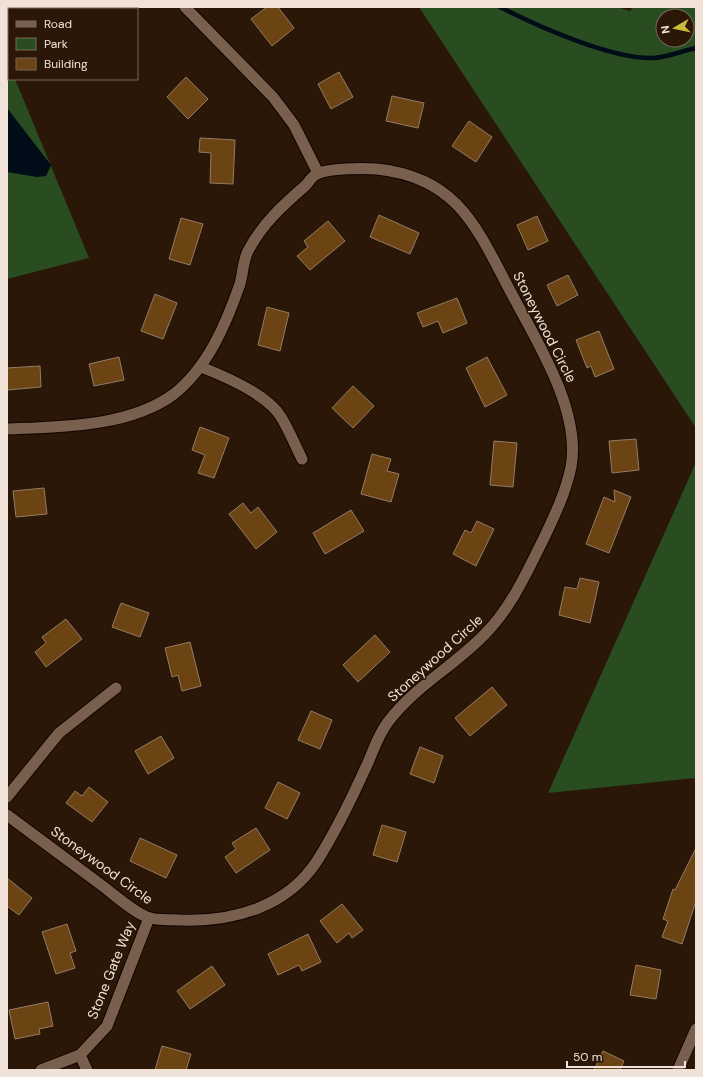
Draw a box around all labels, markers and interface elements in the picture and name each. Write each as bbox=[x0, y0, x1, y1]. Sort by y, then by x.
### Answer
legend bbox=[8, 8, 138, 80]
north arrow bbox=[655, 8, 695, 48]
text: Road bbox=[44, 16, 72, 32]
text: N bbox=[658, 25, 673, 35]
text: Park bbox=[44, 36, 68, 52]
text: Building bbox=[44, 56, 88, 72]
street label: Stoneywood Circle bbox=[509, 269, 581, 386]
street label: Stoneywood Circle bbox=[384, 610, 486, 706]
street label: Stoneywood Circle bbox=[47, 822, 157, 908]
street label: Stone Gate Way bbox=[83, 918, 139, 1022]
scale bar bbox=[567, 1043, 685, 1069]
text: 50 m bbox=[573, 1049, 602, 1065]

